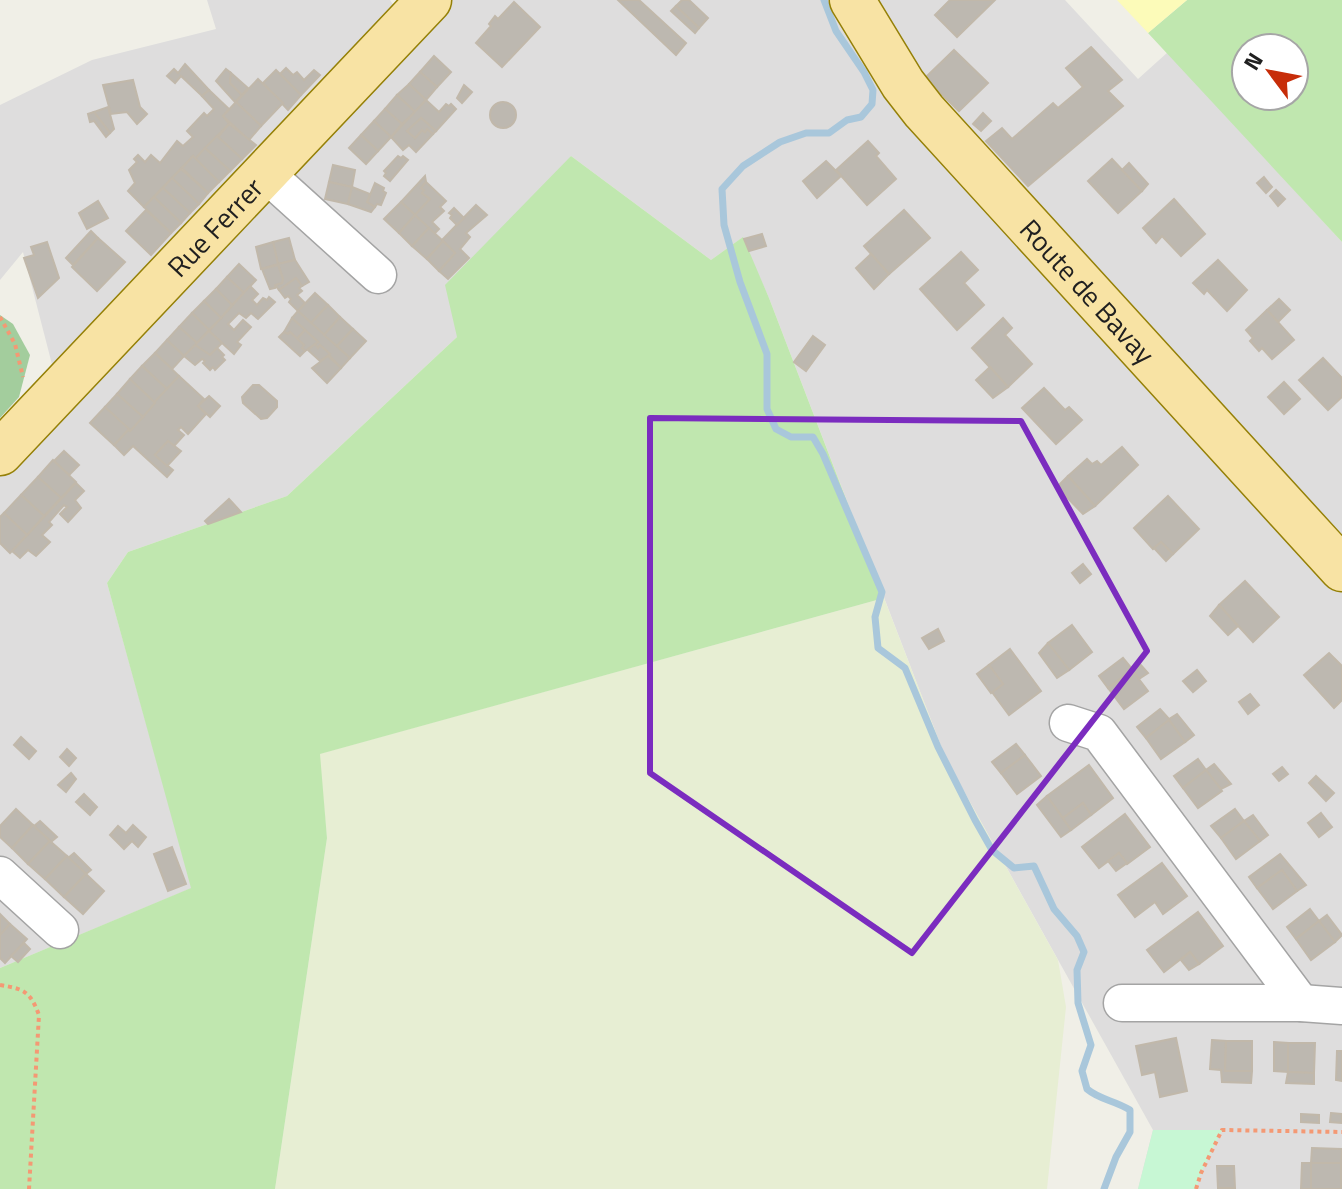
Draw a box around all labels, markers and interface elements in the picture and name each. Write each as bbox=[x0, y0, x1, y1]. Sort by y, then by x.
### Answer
north arrow bbox=[1230, 32, 1310, 112]
text: N bbox=[1235, 46, 1271, 77]
street label: Rue Ferrer bbox=[156, 167, 273, 286]
street label: Route de Bavay bbox=[1010, 209, 1166, 373]

